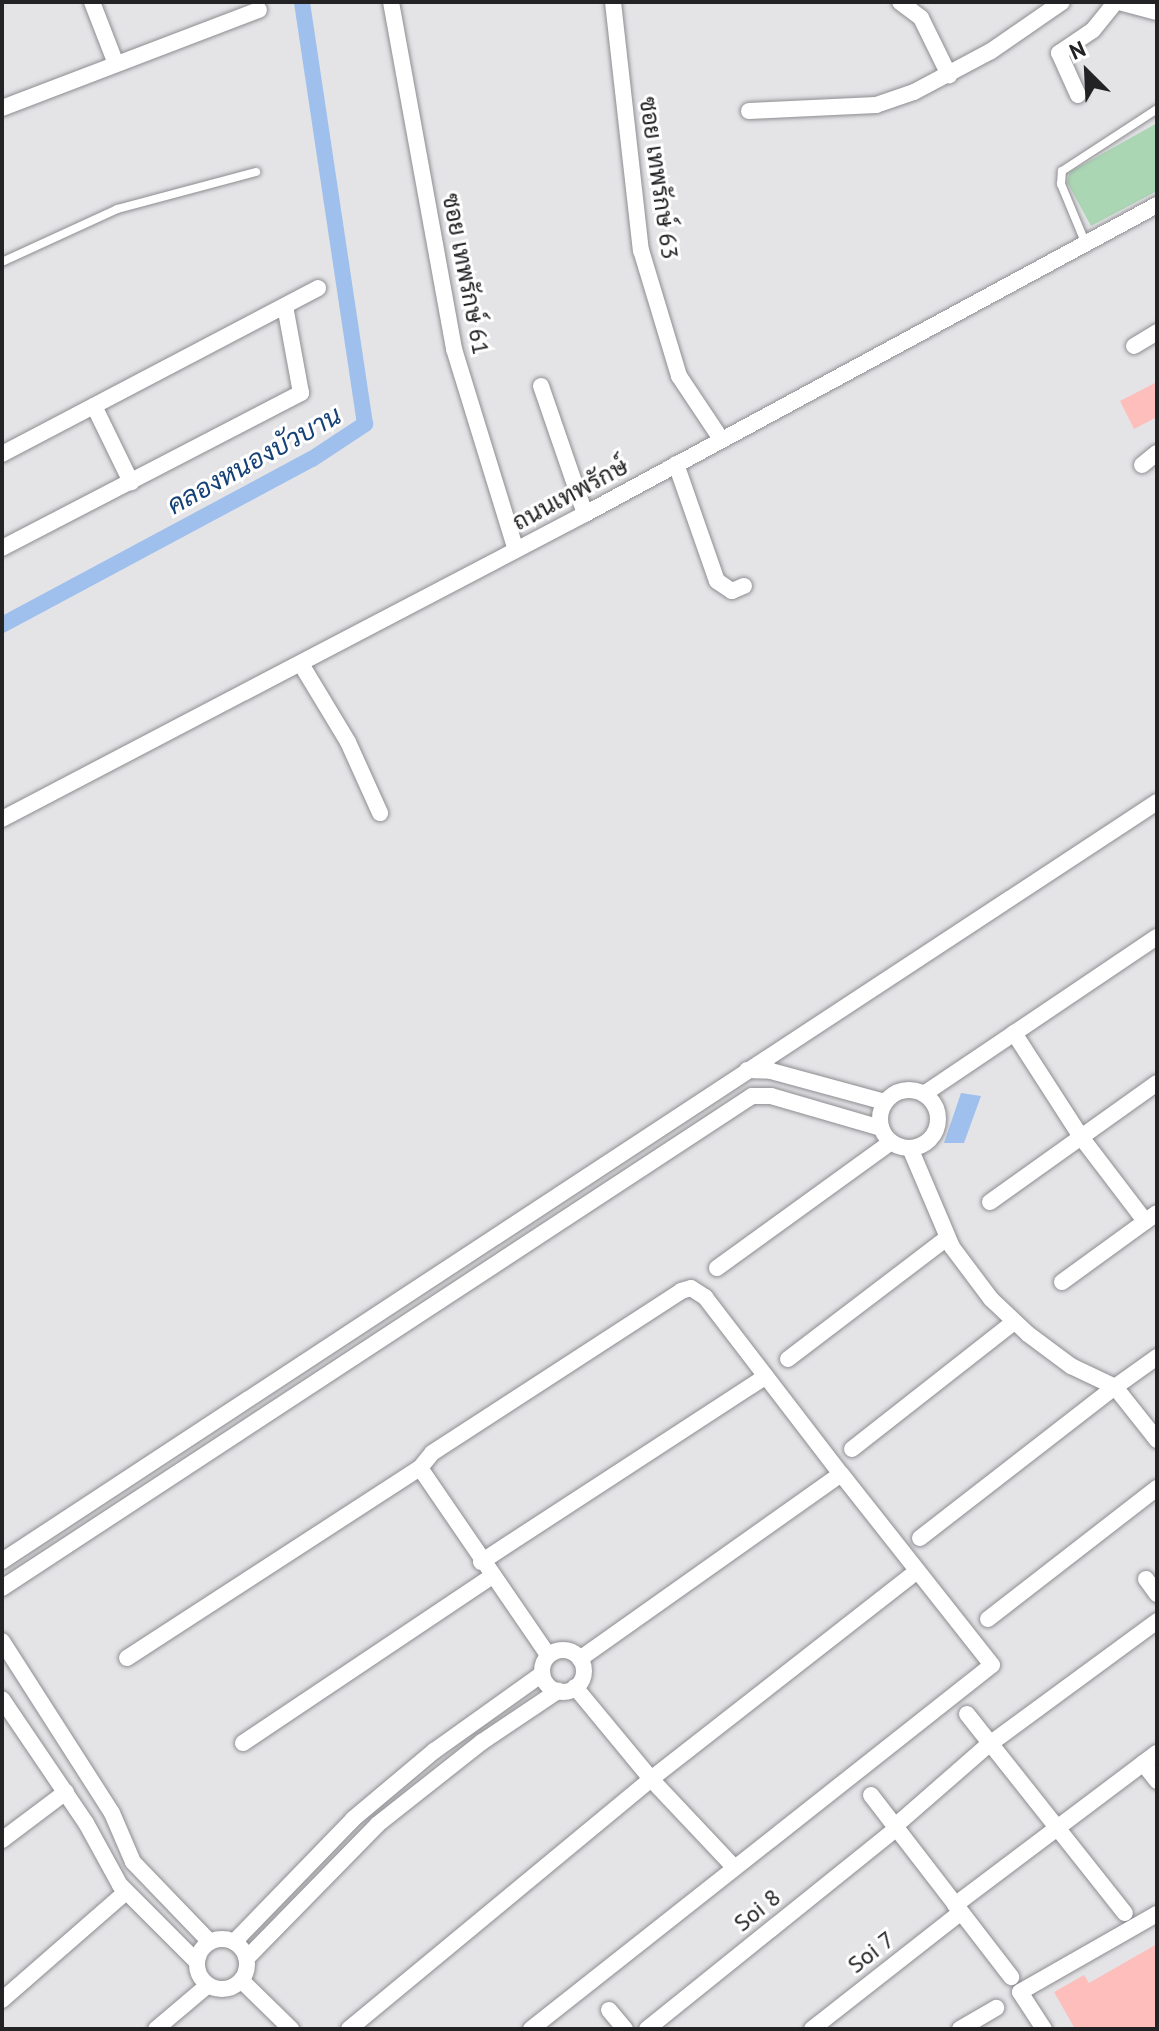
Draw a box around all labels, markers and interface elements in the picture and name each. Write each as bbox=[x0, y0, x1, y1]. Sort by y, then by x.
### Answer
north arrow bbox=[1047, 32, 1127, 112]
text: N bbox=[1065, 34, 1090, 66]
street label: ซอย เทพรักษ์ 63 bbox=[633, 95, 685, 261]
street label: ซอย เทพรักษ์ 61 bbox=[436, 191, 496, 357]
water label: คลองหนองบัวบาน bbox=[162, 399, 346, 521]
street label: ถนนเทพรักษ์ bbox=[507, 452, 633, 536]
street label: Soi 8 bbox=[728, 1883, 786, 1937]
street label: Soi 7 bbox=[842, 1925, 900, 1979]

